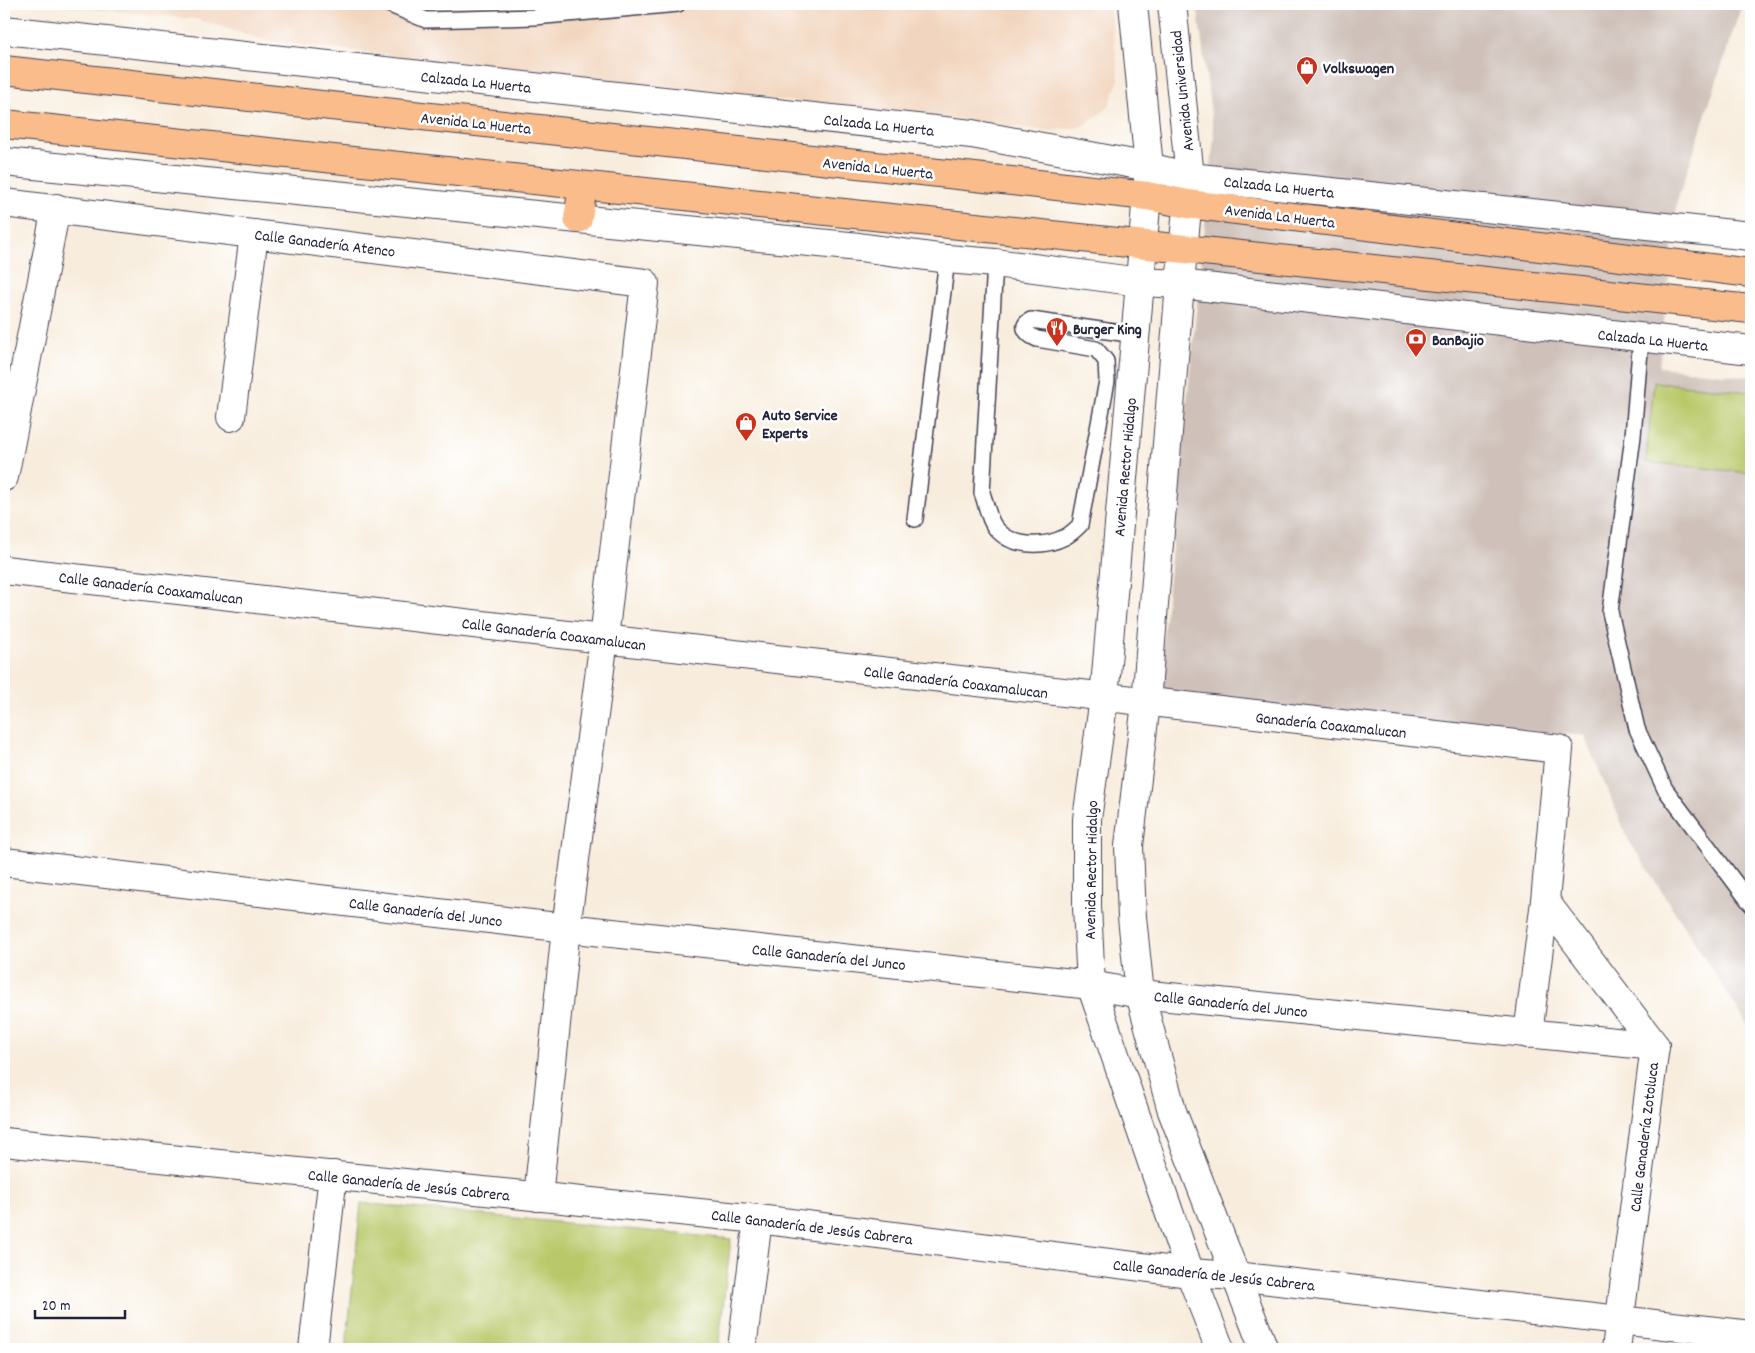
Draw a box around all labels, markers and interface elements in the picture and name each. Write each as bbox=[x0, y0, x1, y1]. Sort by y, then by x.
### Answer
street label: Avenida Universidad bbox=[1166, 29, 1201, 152]
shop icon: Volkswagen bbox=[1295, 55, 1319, 86]
place label: Volkswagen bbox=[1323, 58, 1394, 81]
street label: Calzada La Huerta bbox=[420, 66, 532, 101]
street label: Avenida La Huerta bbox=[420, 107, 532, 142]
street label: Calzada La Huerta bbox=[823, 109, 935, 144]
street label: Avenida La Huerta bbox=[822, 152, 934, 187]
street label: Calzada La Huerta bbox=[1223, 171, 1335, 206]
street label: Avenida La Huerta bbox=[1223, 199, 1336, 236]
street label: Calle Ganadería Atenco bbox=[253, 224, 396, 265]
restaurant icon: Burger King bbox=[1045, 316, 1069, 347]
place label: Burger King bbox=[1073, 319, 1142, 342]
street label: Calzada La Huerta bbox=[1597, 324, 1709, 359]
bank icon: BanBajio bbox=[1404, 327, 1428, 358]
place label: BanBajio bbox=[1432, 330, 1484, 353]
street label: Avenida Rector Hidalgo bbox=[1109, 397, 1144, 538]
place label: Auto Service Experts bbox=[762, 405, 837, 446]
shop icon: Auto Service Experts bbox=[734, 411, 758, 442]
street label: Calle Ganadería Coaxamalucan bbox=[57, 567, 244, 612]
street label: Calle Ganadería Coaxamalucan bbox=[460, 613, 647, 658]
street label: Calle Ganadería Coaxamalucan bbox=[862, 661, 1049, 706]
street label: Ganadería Coaxamalucan bbox=[1254, 707, 1407, 746]
street label: Avenida Rector Hidalgo bbox=[1080, 800, 1105, 940]
street label: Calle Ganadería del Junco bbox=[348, 893, 504, 934]
street label: Calle Ganadería del Junco bbox=[751, 939, 907, 978]
street label: Calle Ganadería del Junco bbox=[1153, 986, 1309, 1025]
street label: Calle Ganadería Zotoluca bbox=[1625, 1061, 1666, 1213]
street label: Calle Ganadería de Jesús Cabrera bbox=[307, 1164, 511, 1209]
street label: Calle Ganadería de Jesús Cabrera bbox=[710, 1205, 914, 1252]
street label: Calle Ganadería de Jesús Cabrera bbox=[1112, 1254, 1316, 1299]
scale bar bbox=[35, 1288, 125, 1320]
text: 20 m bbox=[42, 1296, 70, 1318]

